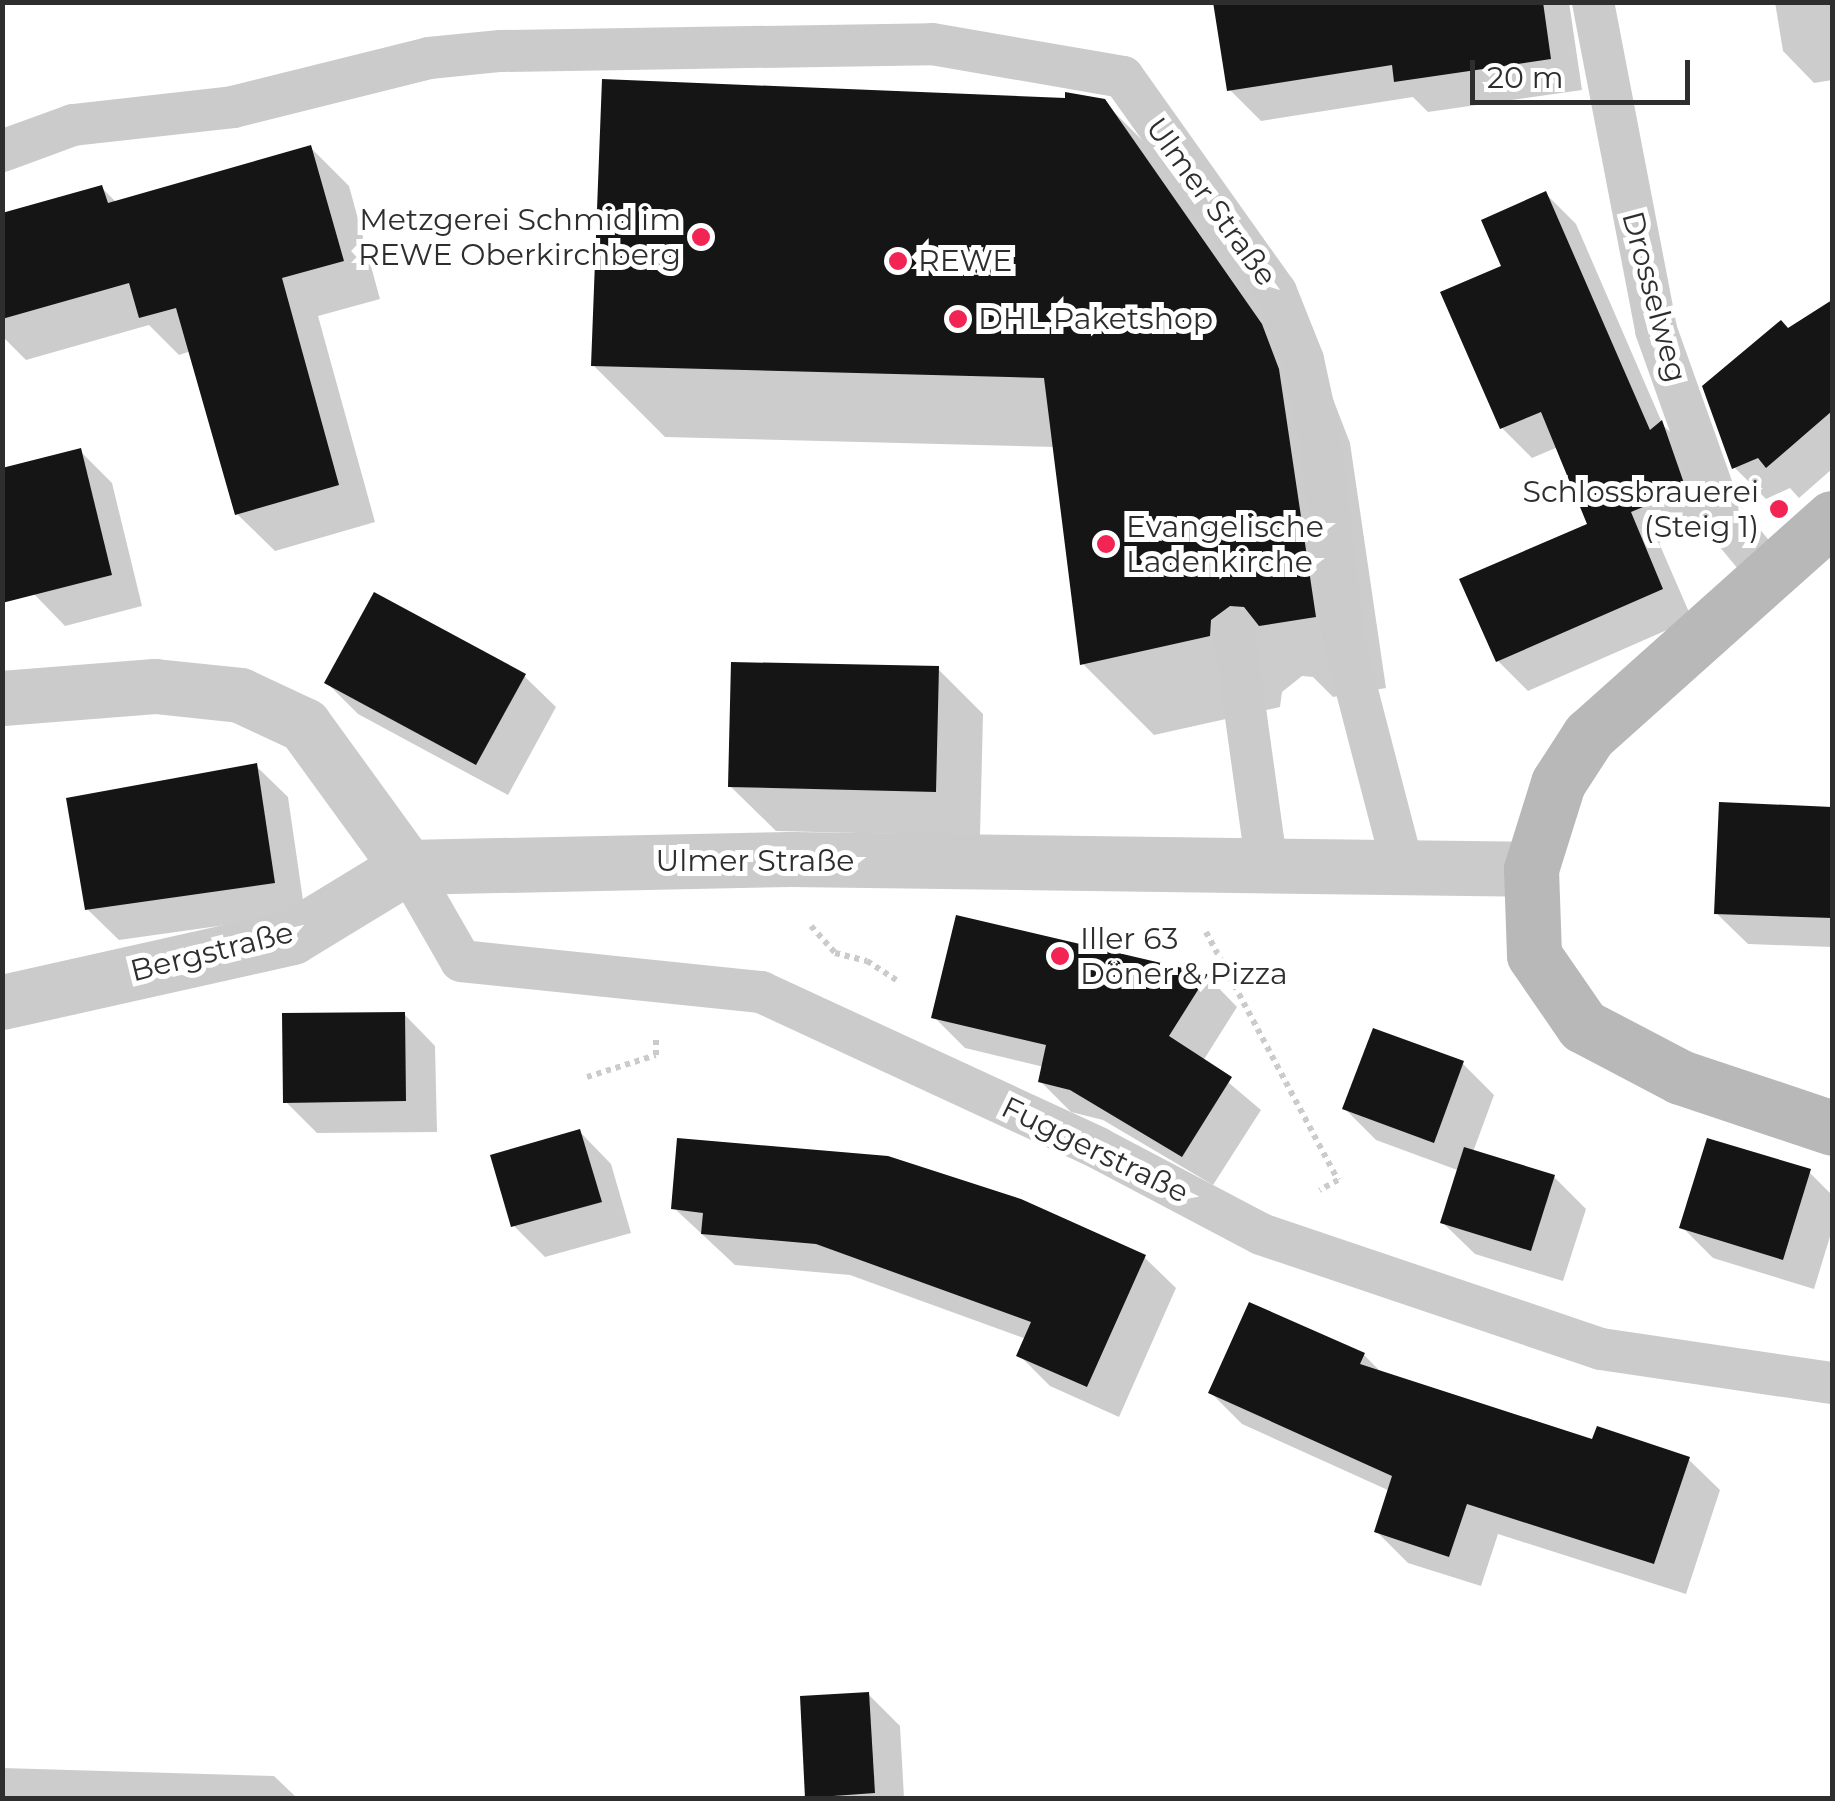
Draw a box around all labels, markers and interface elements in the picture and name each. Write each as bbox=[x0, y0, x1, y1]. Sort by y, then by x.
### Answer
scale bar bbox=[1475, 40, 1695, 102]
text: 20 m bbox=[1487, 59, 1564, 96]
street label: Ulmer Straße bbox=[1138, 111, 1284, 293]
place label: Metzgerei Schmid im REWE Oberkirchberg bbox=[358, 202, 681, 272]
street label: Drosselweg bbox=[1614, 208, 1694, 386]
marker: Metzgerei Schmid im REWE Oberkirchberg bbox=[690, 226, 712, 248]
place label: REWE bbox=[918, 243, 1012, 279]
marker: REWE bbox=[887, 250, 909, 272]
place label: DHL Paketshop bbox=[978, 301, 1213, 337]
marker: DHL Paketshop bbox=[947, 308, 969, 330]
place label: Schlossbrauerei (Steig 1) bbox=[1522, 474, 1759, 544]
marker: Schlossbrauerei (Steig 1) bbox=[1768, 498, 1790, 520]
place label: Evangelische Ladenkirche bbox=[1126, 509, 1324, 580]
marker: Evangelische Ladenkirche bbox=[1095, 533, 1117, 555]
street label: Ulmer Straße bbox=[656, 843, 854, 879]
street label: Bergstraße bbox=[127, 914, 297, 990]
place label: Iller 63 Döner & Pizza bbox=[1080, 921, 1288, 992]
marker: Iller 63 Döner & Pizza bbox=[1049, 945, 1071, 967]
street label: Fuggerstraße bbox=[996, 1089, 1194, 1211]

